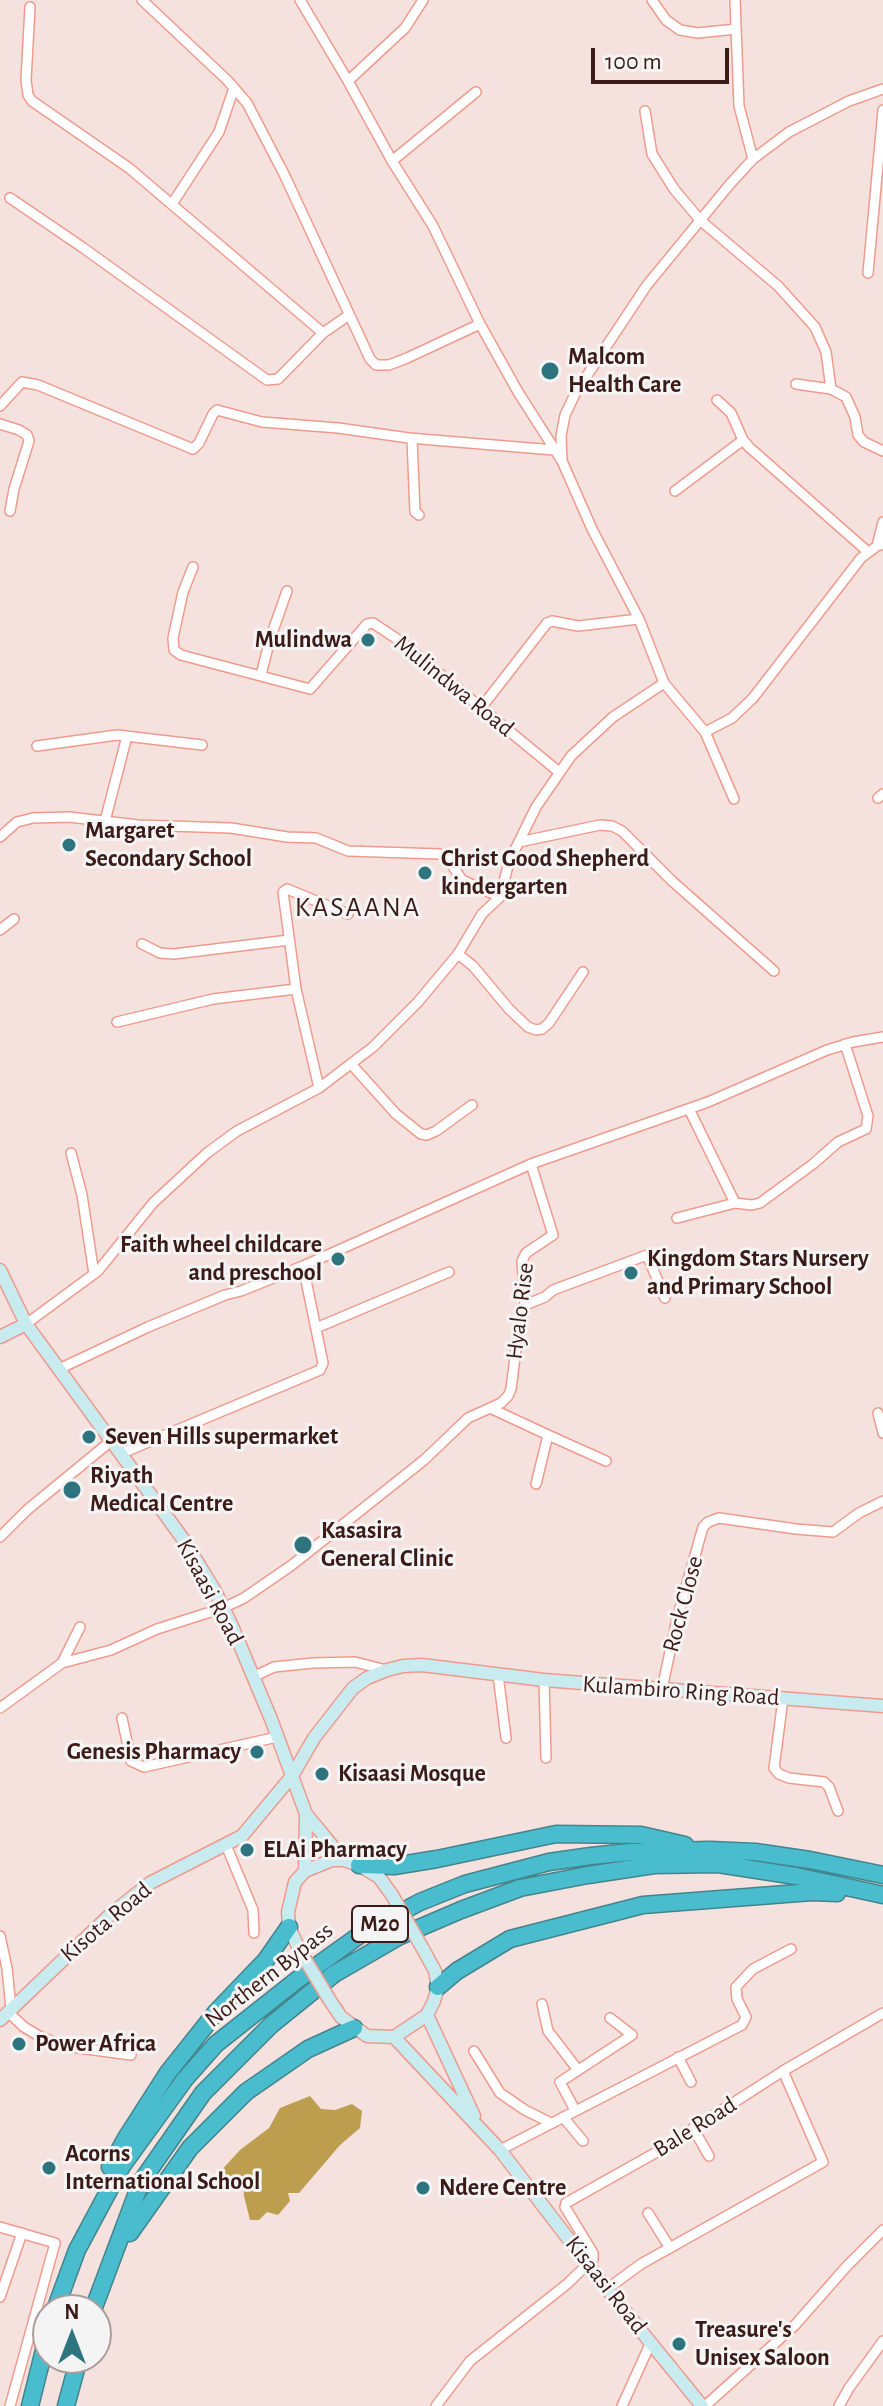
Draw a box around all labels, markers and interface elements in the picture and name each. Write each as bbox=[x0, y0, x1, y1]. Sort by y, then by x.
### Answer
scale bar bbox=[595, 32, 733, 82]
text: 100 m bbox=[605, 50, 662, 74]
place label: Malcom Health Care bbox=[568, 343, 681, 399]
marker: Malcom Health Care bbox=[539, 360, 561, 382]
place label: Mulindwa bbox=[255, 626, 352, 654]
street label: Mulindwa Road bbox=[388, 629, 520, 743]
marker: Mulindwa bbox=[359, 631, 377, 649]
place label: Margaret Secondary School bbox=[85, 817, 252, 873]
marker: Margaret Secondary School bbox=[60, 836, 78, 854]
place label: Christ Good Shepherd kindergarten bbox=[441, 845, 649, 901]
marker: Christ Good Shepherd kindergarten bbox=[416, 864, 434, 882]
district label: KASAANA bbox=[295, 891, 421, 925]
place label: Faith wheel childcare and preschool bbox=[120, 1231, 322, 1287]
place label: Kingdom Stars Nursery and Primary School bbox=[647, 1245, 869, 1301]
marker: Faith wheel childcare and preschool bbox=[329, 1250, 347, 1268]
street label: Hyalo Rise bbox=[500, 1261, 540, 1361]
marker: Kingdom Stars Nursery and Primary School bbox=[622, 1264, 640, 1282]
place label: Seven Hills supermarket bbox=[105, 1423, 338, 1451]
marker: Seven Hills supermarket bbox=[80, 1428, 98, 1446]
place label: Riyath Medical Centre bbox=[90, 1462, 233, 1518]
marker: Riyath Medical Centre bbox=[61, 1479, 83, 1501]
place label: Kasasira General Clinic bbox=[321, 1517, 453, 1573]
street label: Kisaasi Road bbox=[170, 1534, 250, 1650]
marker: Kasasira General Clinic bbox=[292, 1534, 314, 1556]
street label: Rock Close bbox=[656, 1553, 710, 1655]
street label: Kulambiro Ring Road bbox=[582, 1670, 780, 1712]
place label: Genesis Pharmacy bbox=[67, 1738, 241, 1766]
marker: Genesis Pharmacy bbox=[248, 1743, 266, 1761]
place label: Kisaasi Mosque bbox=[338, 1760, 486, 1788]
marker: Kisaasi Mosque bbox=[313, 1765, 331, 1783]
place label: ELAi Pharmacy bbox=[263, 1836, 407, 1864]
marker: ELAi Pharmacy bbox=[238, 1841, 256, 1859]
street label: Kisota Road bbox=[55, 1876, 157, 1968]
road number: M20 bbox=[352, 1906, 408, 1942]
street label: Northern Bypass bbox=[199, 1916, 339, 2034]
place label: Power Africa bbox=[35, 2030, 156, 2058]
marker: Power Africa bbox=[10, 2035, 28, 2053]
street label: Bale Road bbox=[648, 2090, 742, 2164]
place label: Acorns International School bbox=[65, 2140, 260, 2196]
marker: Acorns International School bbox=[40, 2159, 58, 2177]
place label: Ndere Centre bbox=[439, 2174, 566, 2202]
marker: Ndere Centre bbox=[414, 2179, 432, 2197]
street label: Kisaasi Road bbox=[559, 2230, 653, 2340]
north arrow bbox=[32, 2294, 112, 2374]
text: N bbox=[64, 2301, 80, 2323]
place label: Treasure's Unisex Saloon bbox=[695, 2316, 830, 2372]
marker: Treasure's Unisex Saloon bbox=[670, 2335, 688, 2353]

